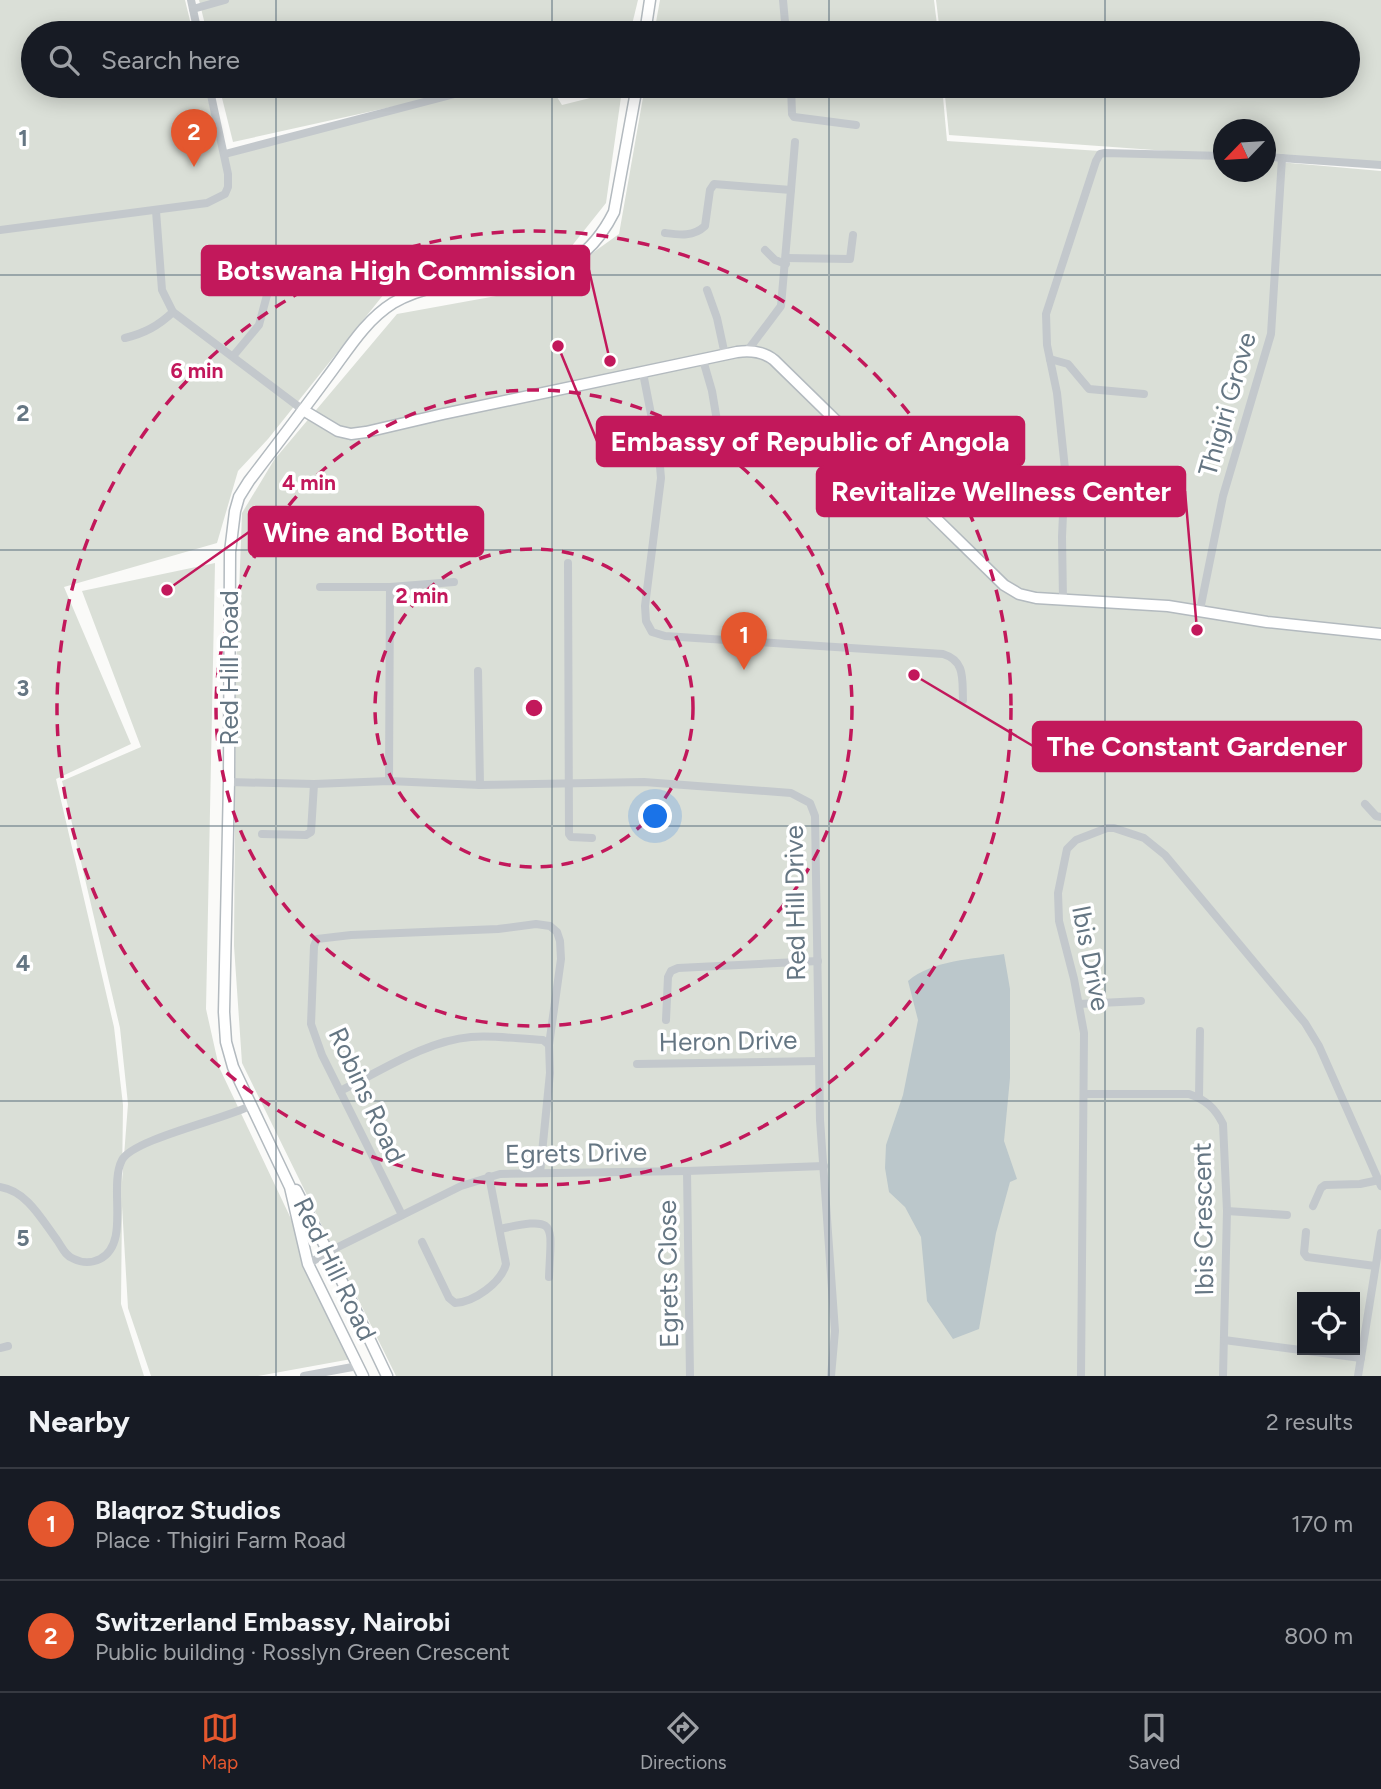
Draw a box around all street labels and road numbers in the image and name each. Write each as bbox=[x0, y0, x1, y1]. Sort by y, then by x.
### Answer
street label: Thigiri Grove bbox=[1191, 328, 1263, 480]
street label: Red Hill Road bbox=[213, 590, 245, 746]
street label: Red Hill Drive bbox=[778, 825, 812, 981]
street label: Ibis Drive bbox=[1065, 902, 1117, 1014]
street label: Robins Road bbox=[322, 1022, 412, 1168]
street label: Heron Drive bbox=[658, 1024, 798, 1058]
street label: Egrets Drive bbox=[505, 1136, 647, 1170]
street label: Ibis Crescent bbox=[1186, 1142, 1220, 1296]
street label: Red Hill Road bbox=[287, 1192, 383, 1346]
street label: Egrets Close bbox=[651, 1200, 685, 1348]

